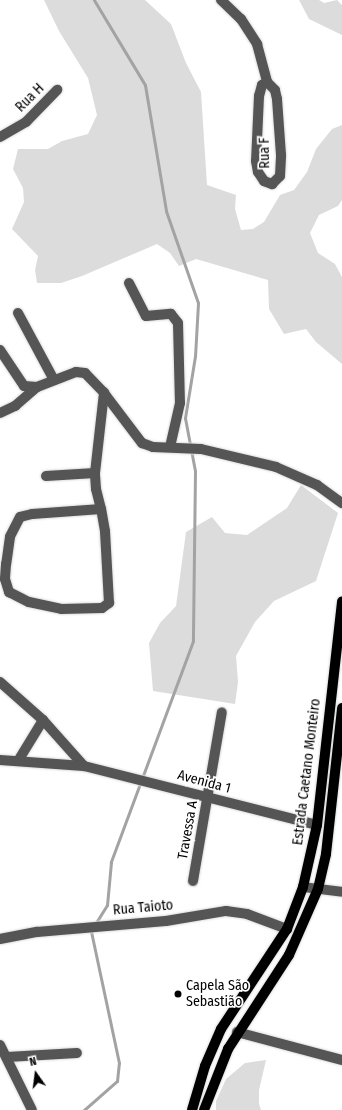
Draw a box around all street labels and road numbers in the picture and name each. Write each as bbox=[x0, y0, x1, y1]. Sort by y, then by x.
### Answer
street label: Rua H bbox=[12, 80, 48, 116]
street label: Rua F bbox=[256, 137, 274, 169]
street label: Estrada Caetano Monteiro bbox=[290, 698, 324, 846]
street label: Avenida 1 bbox=[176, 767, 232, 797]
street label: Travessa A bbox=[175, 799, 201, 861]
street label: Rua Taioto bbox=[112, 897, 174, 919]

